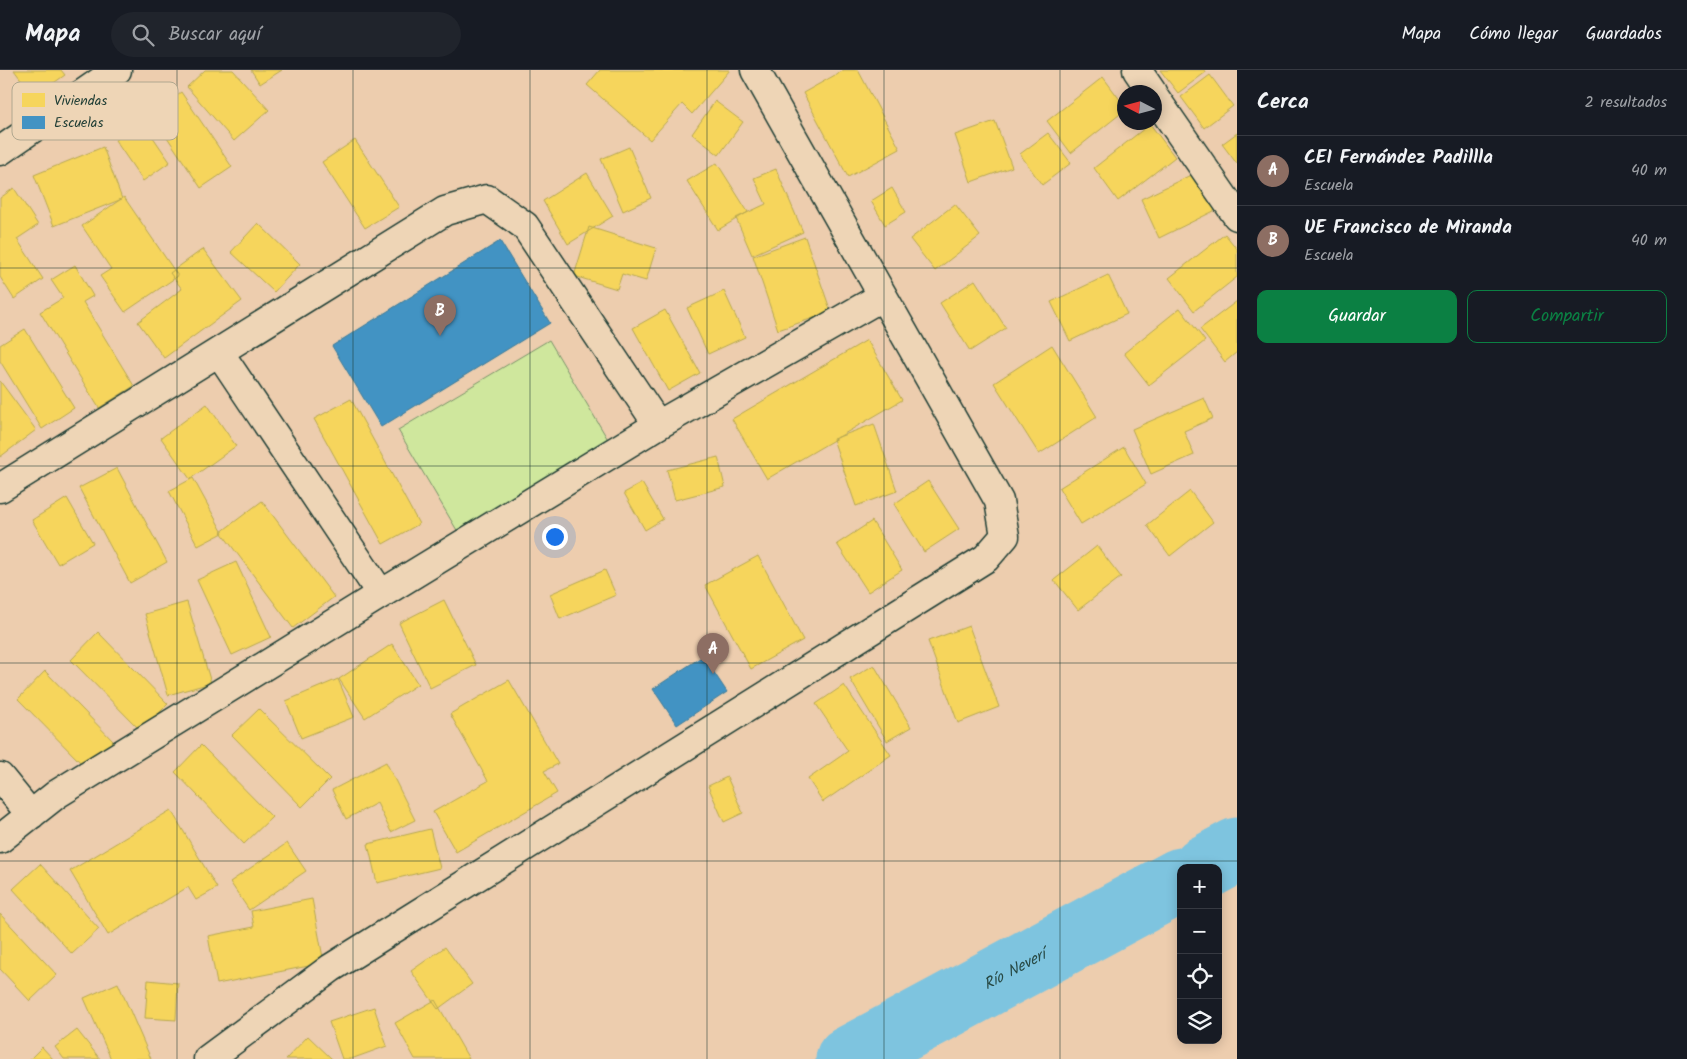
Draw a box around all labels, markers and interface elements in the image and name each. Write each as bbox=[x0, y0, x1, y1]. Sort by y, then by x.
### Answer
search box bbox=[111, 12, 461, 57]
text: Mapa bbox=[25, 15, 81, 54]
text: Buscar aquí bbox=[169, 20, 261, 50]
text: Mapa bbox=[1402, 20, 1441, 49]
text: Cómo llegar bbox=[1469, 20, 1558, 49]
text: Guardados bbox=[1586, 20, 1662, 49]
icon: search bbox=[129, 21, 157, 49]
legend bbox=[12, 82, 178, 140]
north arrow bbox=[1117, 85, 1162, 130]
text: Cerca bbox=[1257, 86, 1309, 119]
text: Viviendas bbox=[54, 90, 107, 112]
text: 2 resultados bbox=[1585, 90, 1667, 115]
text: Escuelas bbox=[54, 112, 103, 134]
text: CEI Fernández Padillla bbox=[1304, 143, 1493, 173]
text: A bbox=[1268, 158, 1278, 183]
text: 40 m bbox=[1631, 158, 1667, 183]
text: Escuela bbox=[1304, 173, 1354, 198]
text: UE Francisco de Miranda bbox=[1304, 213, 1512, 243]
text: B bbox=[1268, 228, 1278, 253]
text: 40 m bbox=[1631, 228, 1667, 253]
text: Escuela bbox=[1304, 243, 1354, 268]
button: Guardar bbox=[1257, 290, 1457, 343]
button: Compartir bbox=[1467, 290, 1667, 343]
pin: B bbox=[424, 295, 456, 336]
your location bbox=[542, 524, 568, 550]
pin: A bbox=[697, 633, 729, 674]
map controls bbox=[1177, 864, 1222, 1044]
button: + bbox=[1177, 864, 1222, 909]
button: − bbox=[1177, 909, 1222, 954]
water label: Río Neverí bbox=[979, 940, 1055, 997]
button: locate bbox=[1177, 954, 1222, 999]
button: layers bbox=[1177, 999, 1222, 1044]

